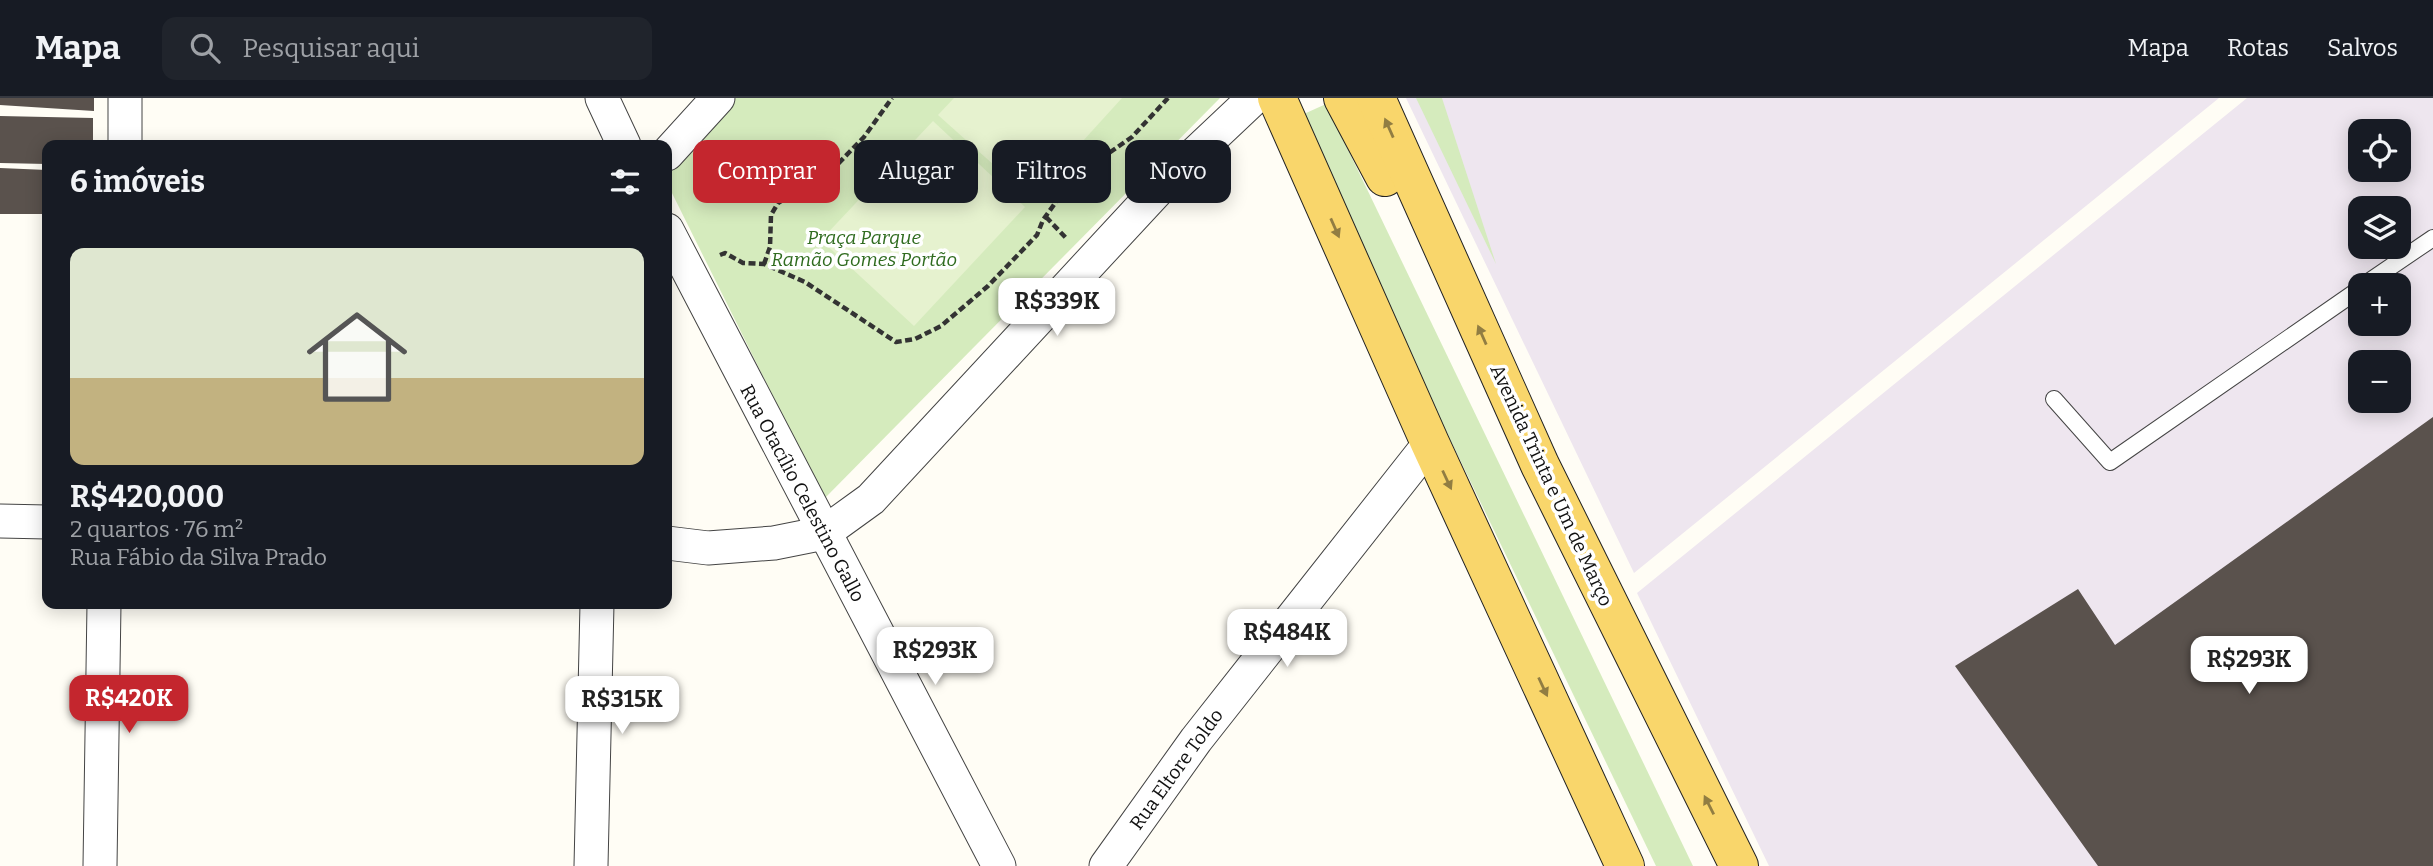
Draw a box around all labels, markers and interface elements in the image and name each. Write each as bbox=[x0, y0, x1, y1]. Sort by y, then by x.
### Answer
search box bbox=[162, 17, 652, 80]
text: Mapa bbox=[35, 28, 120, 68]
icon: search bbox=[186, 29, 224, 67]
text: Pesquisar aqui bbox=[242, 33, 420, 64]
text: Mapa bbox=[2127, 34, 2189, 62]
text: Rotas bbox=[2227, 34, 2289, 62]
text: Salvos bbox=[2327, 34, 2398, 62]
one-way arrow bbox=[1383, 118, 1395, 138]
map controls bbox=[2348, 119, 2411, 413]
button: locate bbox=[2348, 119, 2411, 182]
chip: Comprar bbox=[693, 140, 840, 203]
chip: Alugar bbox=[854, 140, 978, 203]
chip: Filtros bbox=[992, 140, 1111, 203]
chip: Novo bbox=[1125, 140, 1231, 203]
icon: filters bbox=[606, 163, 644, 201]
text: 6 imóveis bbox=[70, 164, 205, 200]
button: layers bbox=[2348, 196, 2411, 259]
one-way arrow bbox=[1329, 217, 1340, 238]
park label: Praça Parque Ramão Gomes Portão bbox=[771, 226, 957, 271]
button: + bbox=[2348, 273, 2411, 336]
pin: R$339K bbox=[1000, 278, 1114, 338]
text: R$339K bbox=[1014, 287, 1100, 315]
icon: home bbox=[294, 294, 420, 420]
one-way arrow bbox=[1476, 325, 1487, 346]
button: − bbox=[2348, 350, 2411, 413]
street label: Avenida Trinta e Um de Março bbox=[1485, 361, 1618, 610]
street label: Rua Otacílio Celestino Gallo bbox=[735, 381, 870, 606]
one-way arrow bbox=[1441, 470, 1453, 490]
text: R$420,000 bbox=[70, 479, 224, 515]
text: 2 quartos · 76 m² bbox=[70, 515, 243, 543]
text: Rua Fábio da Silva Prado bbox=[70, 543, 327, 571]
pin: R$484K bbox=[1230, 610, 1344, 669]
text: R$484K bbox=[1243, 618, 1331, 646]
pin: R$293K bbox=[878, 628, 992, 687]
text: R$293K bbox=[893, 636, 977, 664]
pin: R$293K bbox=[2192, 636, 2306, 696]
text: R$293K bbox=[2207, 645, 2291, 673]
pin: R$420K bbox=[72, 676, 186, 735]
pin: R$315K bbox=[565, 676, 679, 736]
one-way arrow bbox=[1537, 676, 1548, 697]
text: R$420K bbox=[85, 684, 173, 712]
text: R$315K bbox=[581, 685, 663, 713]
street label: Rua Eltore Toldo bbox=[1125, 704, 1228, 834]
one-way arrow bbox=[1703, 795, 1714, 815]

